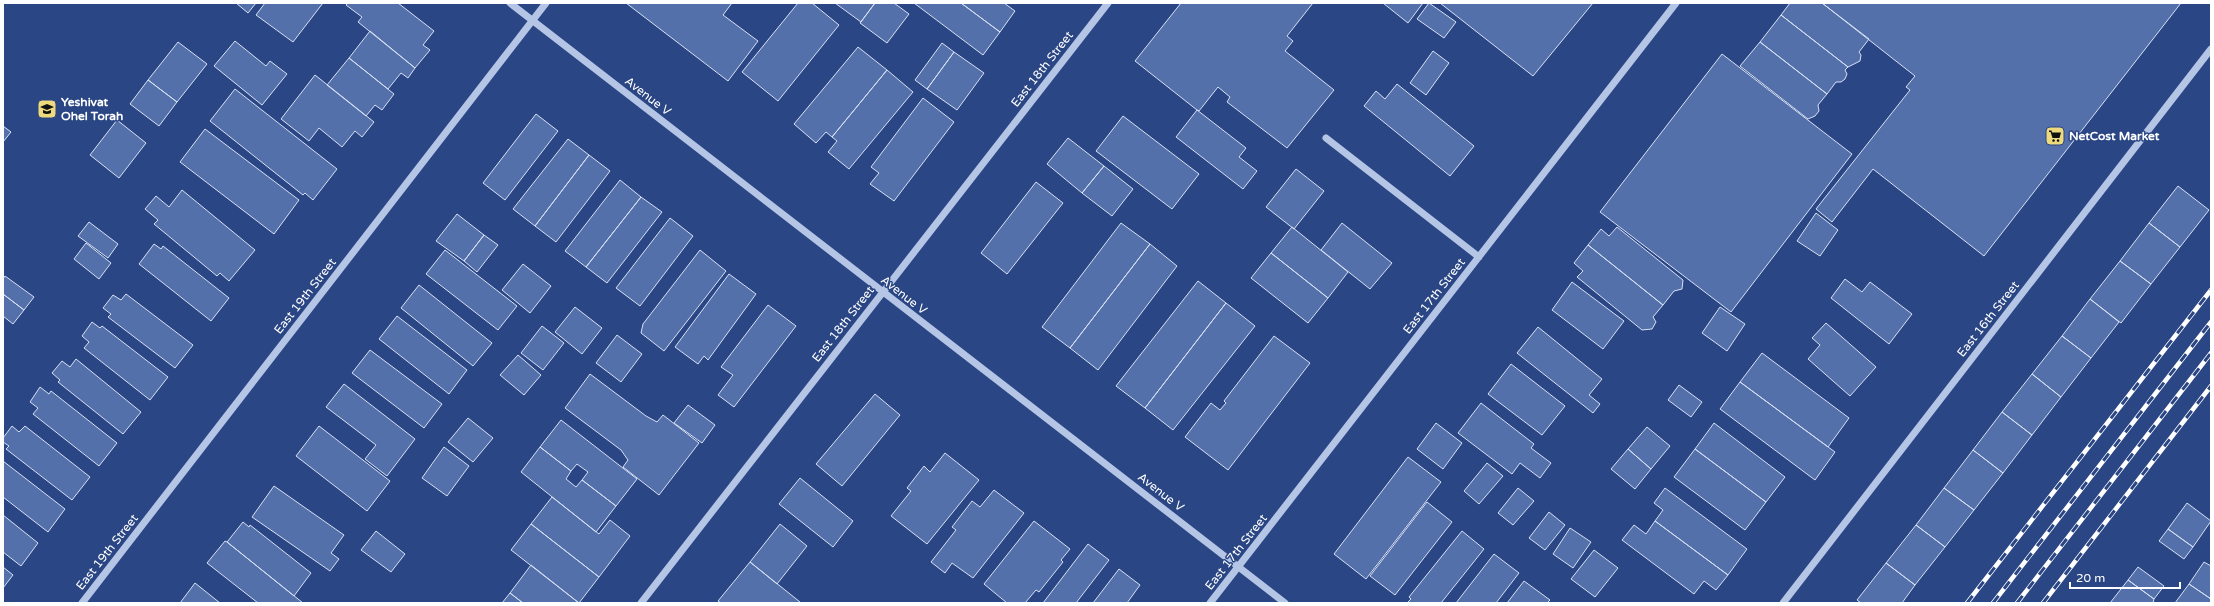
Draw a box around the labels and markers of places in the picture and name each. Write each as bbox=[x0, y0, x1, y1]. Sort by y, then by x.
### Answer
place label: Yeshivat Ohel Torah bbox=[61, 95, 123, 123]
school or university icon: Yeshivat Ohel Torah bbox=[36, 98, 58, 120]
supermarket icon: NetCost Market bbox=[2044, 125, 2066, 147]
place label: NetCost Market bbox=[2069, 129, 2160, 143]

